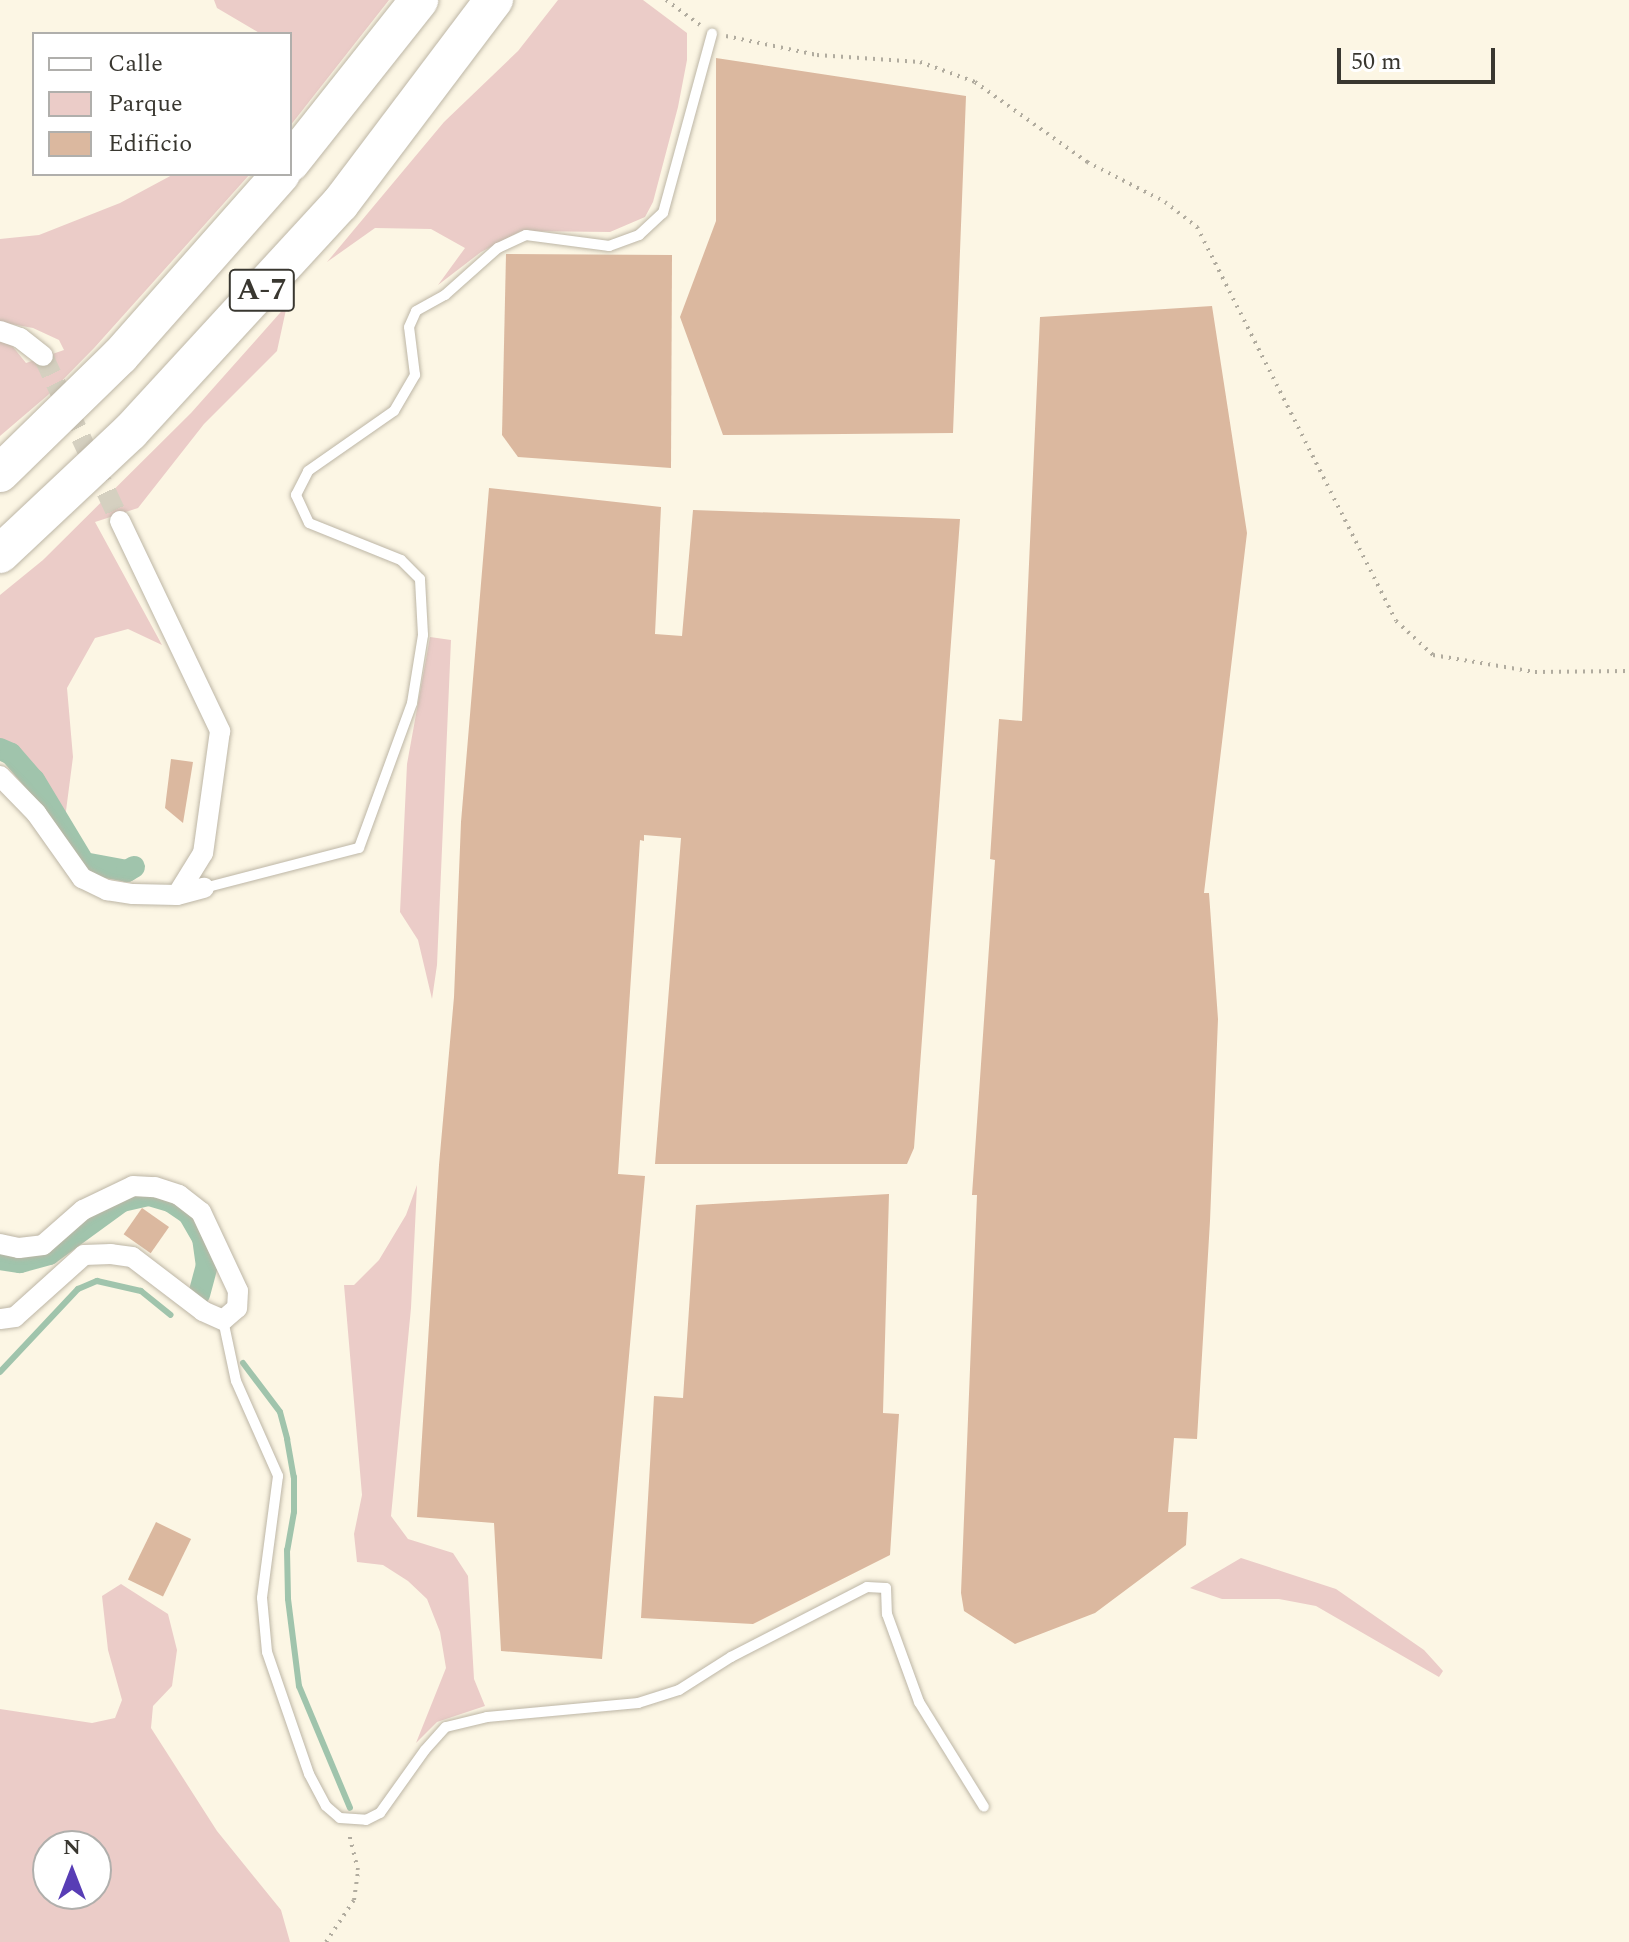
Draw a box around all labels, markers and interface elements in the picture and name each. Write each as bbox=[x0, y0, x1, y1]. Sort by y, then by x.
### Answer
legend bbox=[32, 32, 292, 176]
scale bar bbox=[1341, 32, 1499, 82]
text: 50 m bbox=[1351, 44, 1402, 80]
text: Calle bbox=[108, 46, 163, 82]
text: Parque bbox=[108, 86, 183, 122]
text: Edificio bbox=[108, 126, 192, 162]
road number: A-7 bbox=[228, 264, 296, 316]
north arrow bbox=[32, 1830, 112, 1910]
text: N bbox=[63, 1831, 81, 1864]

